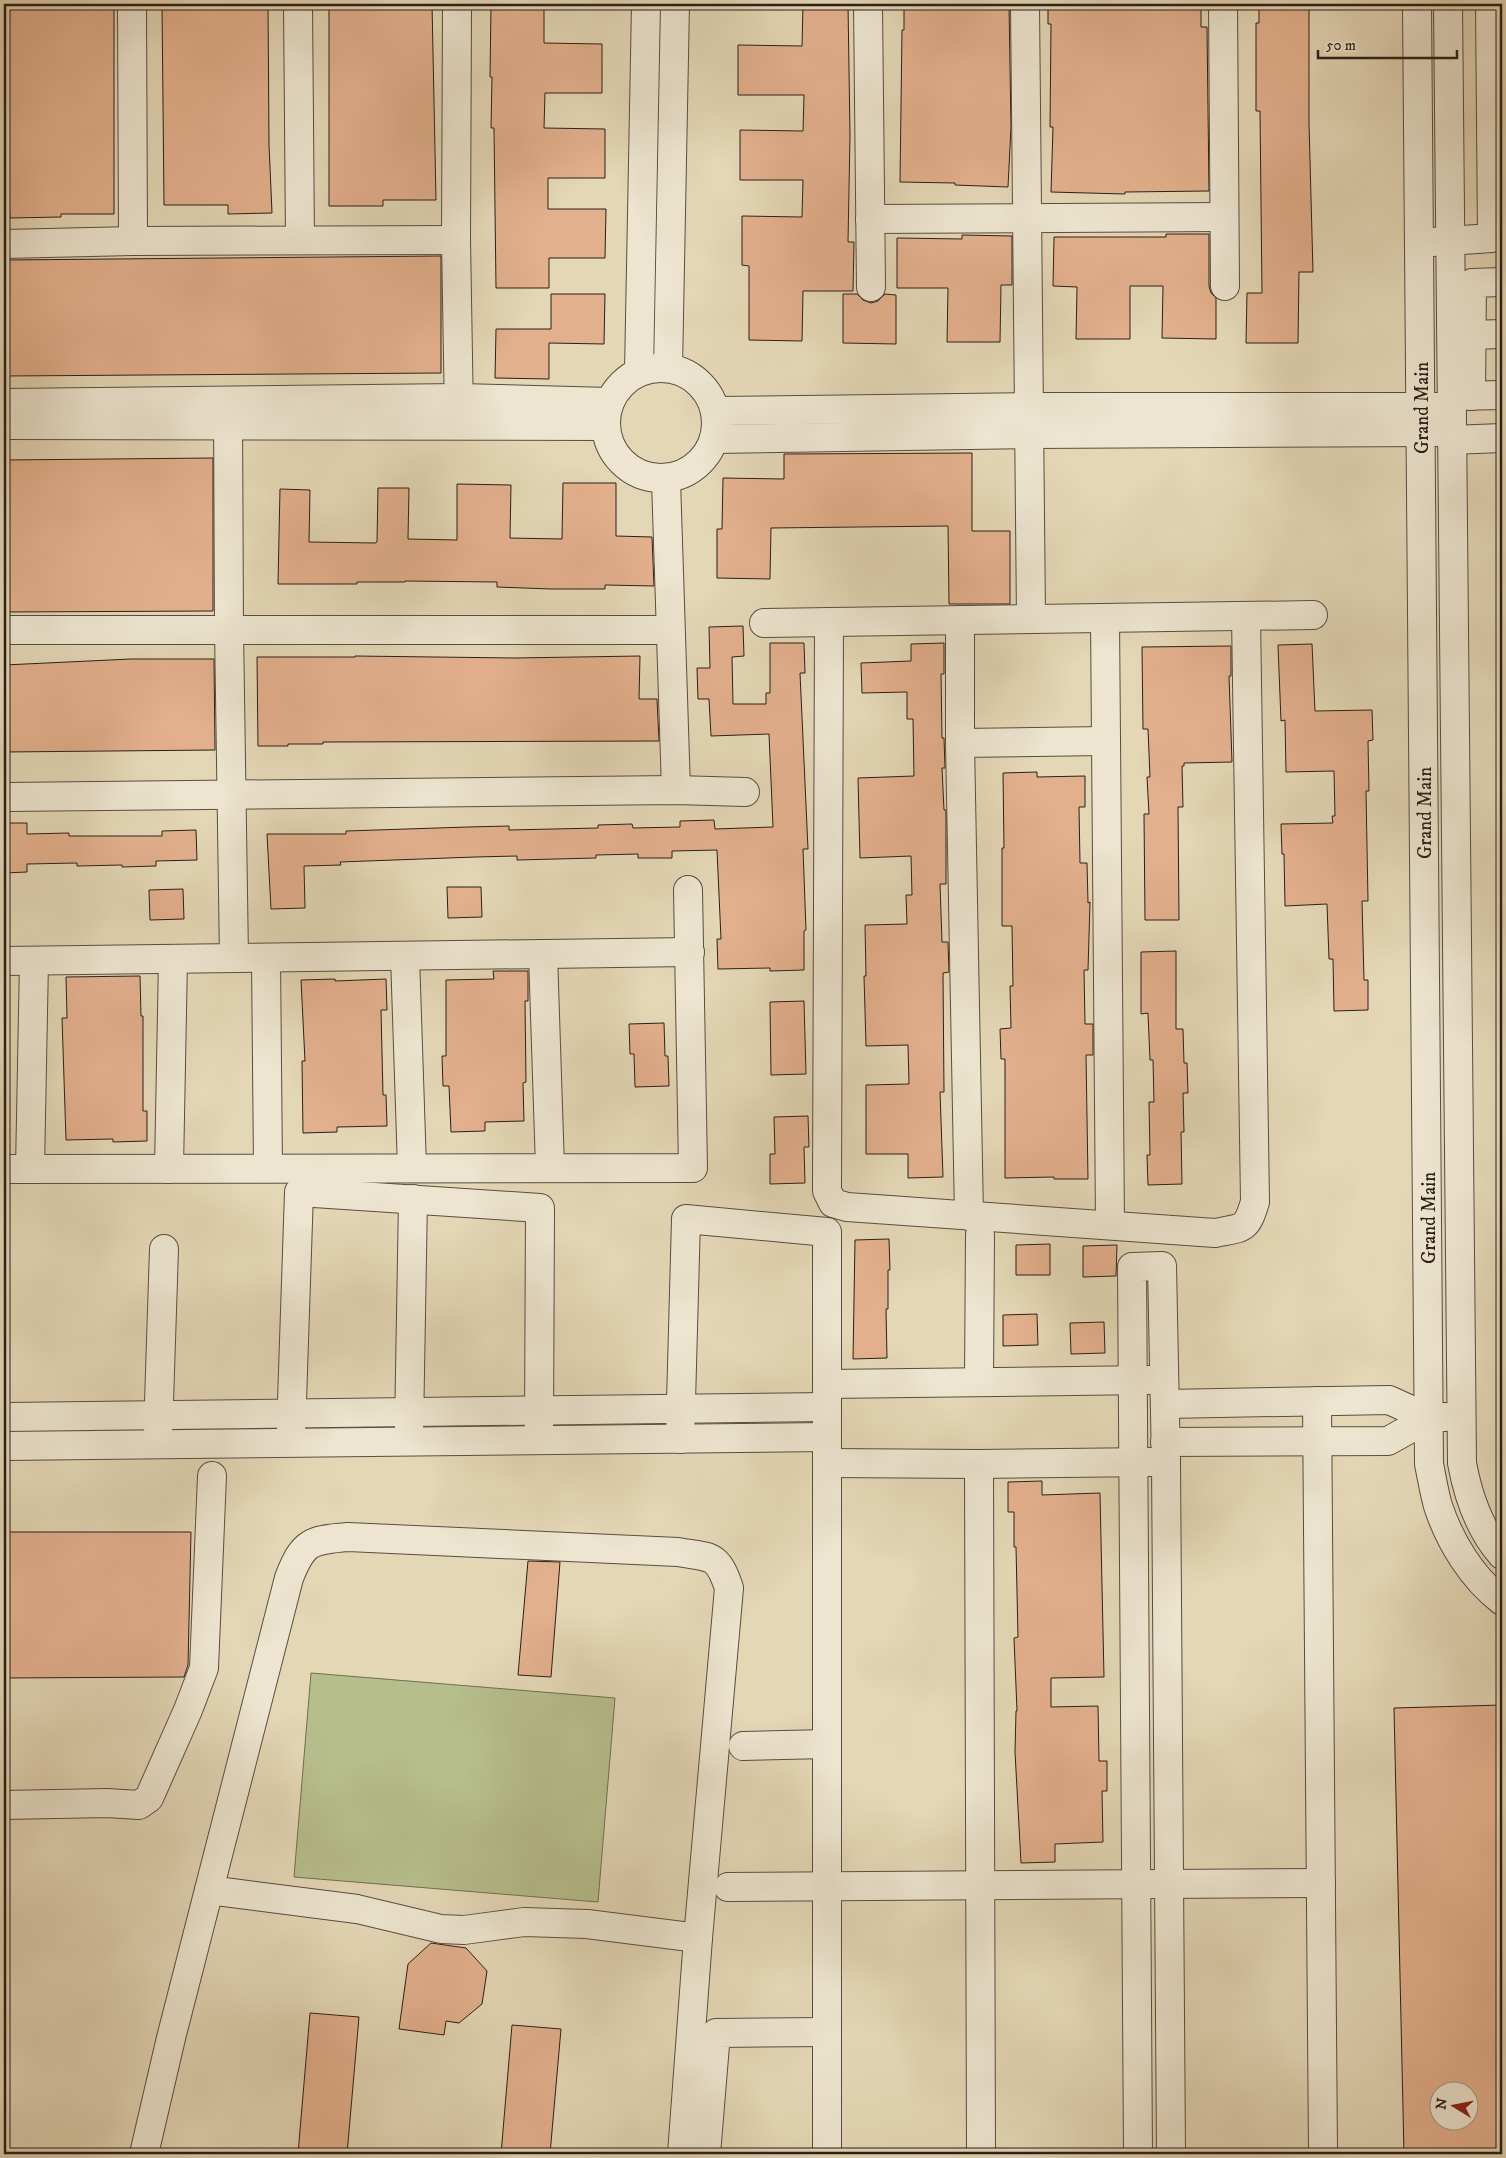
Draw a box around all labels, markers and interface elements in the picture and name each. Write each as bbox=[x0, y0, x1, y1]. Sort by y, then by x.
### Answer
scale bar bbox=[1318, 28, 1457, 60]
text: 50 m bbox=[1326, 36, 1356, 55]
street label: Grand Main bbox=[1411, 362, 1434, 454]
street label: Grand Main bbox=[1414, 767, 1437, 859]
street label: Grand Main bbox=[1418, 1172, 1441, 1264]
north arrow bbox=[1428, 2080, 1478, 2130]
text: N bbox=[1432, 2096, 1452, 2111]

